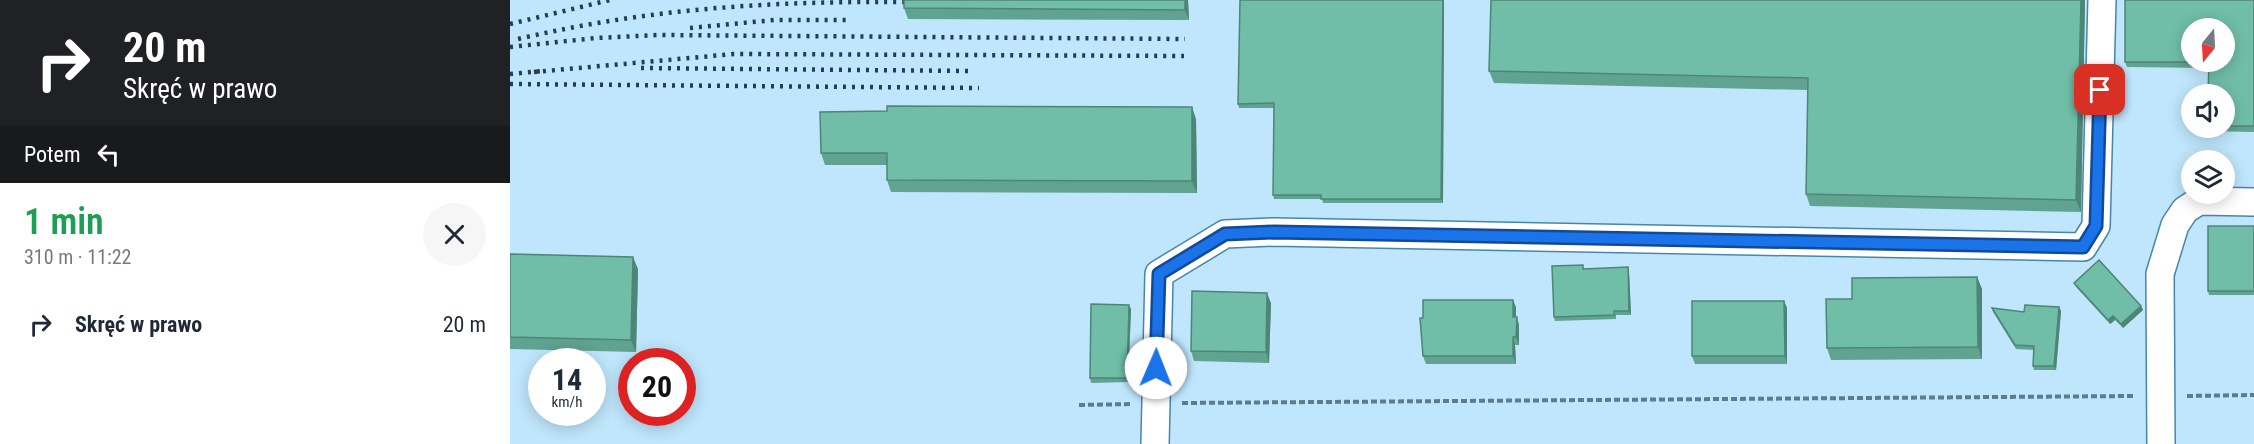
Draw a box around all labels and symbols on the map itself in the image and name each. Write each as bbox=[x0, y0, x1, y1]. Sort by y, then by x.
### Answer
north arrow bbox=[2181, 18, 2235, 72]
pin bbox=[2074, 64, 2125, 115]
position arrow bbox=[1124, 336, 1188, 400]
speed limit sign: 20 bbox=[618, 348, 696, 426]

